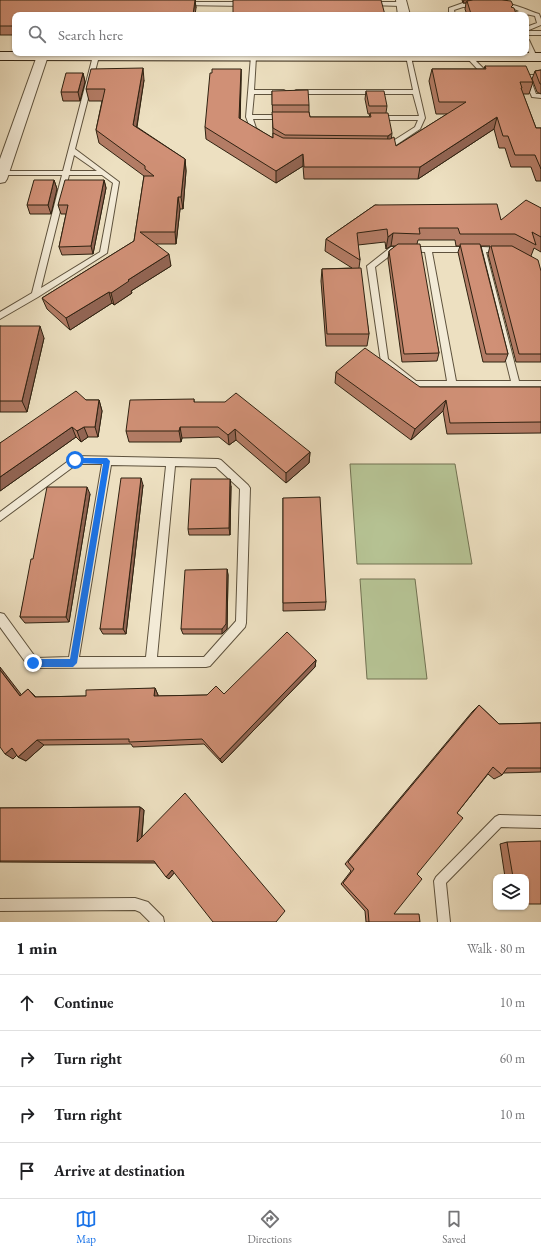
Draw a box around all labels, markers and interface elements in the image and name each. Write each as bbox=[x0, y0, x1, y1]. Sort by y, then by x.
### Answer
search box bbox=[12, 12, 529, 56]
icon: search bbox=[26, 23, 48, 45]
text: Search here bbox=[58, 25, 123, 44]
route start bbox=[66, 451, 84, 469]
route end bbox=[24, 654, 42, 672]
map controls bbox=[493, 874, 529, 910]
button: layers bbox=[493, 874, 529, 910]
text: 1 min bbox=[16, 937, 57, 959]
text: Walk · 80 m bbox=[467, 940, 525, 957]
icon: ahead bbox=[16, 992, 38, 1014]
text: Continue bbox=[54, 993, 114, 1012]
text: 10 m bbox=[500, 994, 525, 1011]
icon: right bbox=[16, 1048, 38, 1070]
text: Turn right bbox=[54, 1049, 122, 1068]
text: 60 m bbox=[500, 1050, 525, 1067]
icon: right bbox=[16, 1104, 38, 1126]
text: Turn right bbox=[54, 1105, 122, 1124]
text: 10 m bbox=[500, 1106, 525, 1123]
icon: arrive bbox=[16, 1160, 38, 1182]
text: Arrive at destination bbox=[54, 1161, 185, 1180]
tab: Map bbox=[75, 1208, 97, 1246]
tab: Directions bbox=[248, 1208, 292, 1246]
tab: Saved bbox=[442, 1208, 466, 1246]

